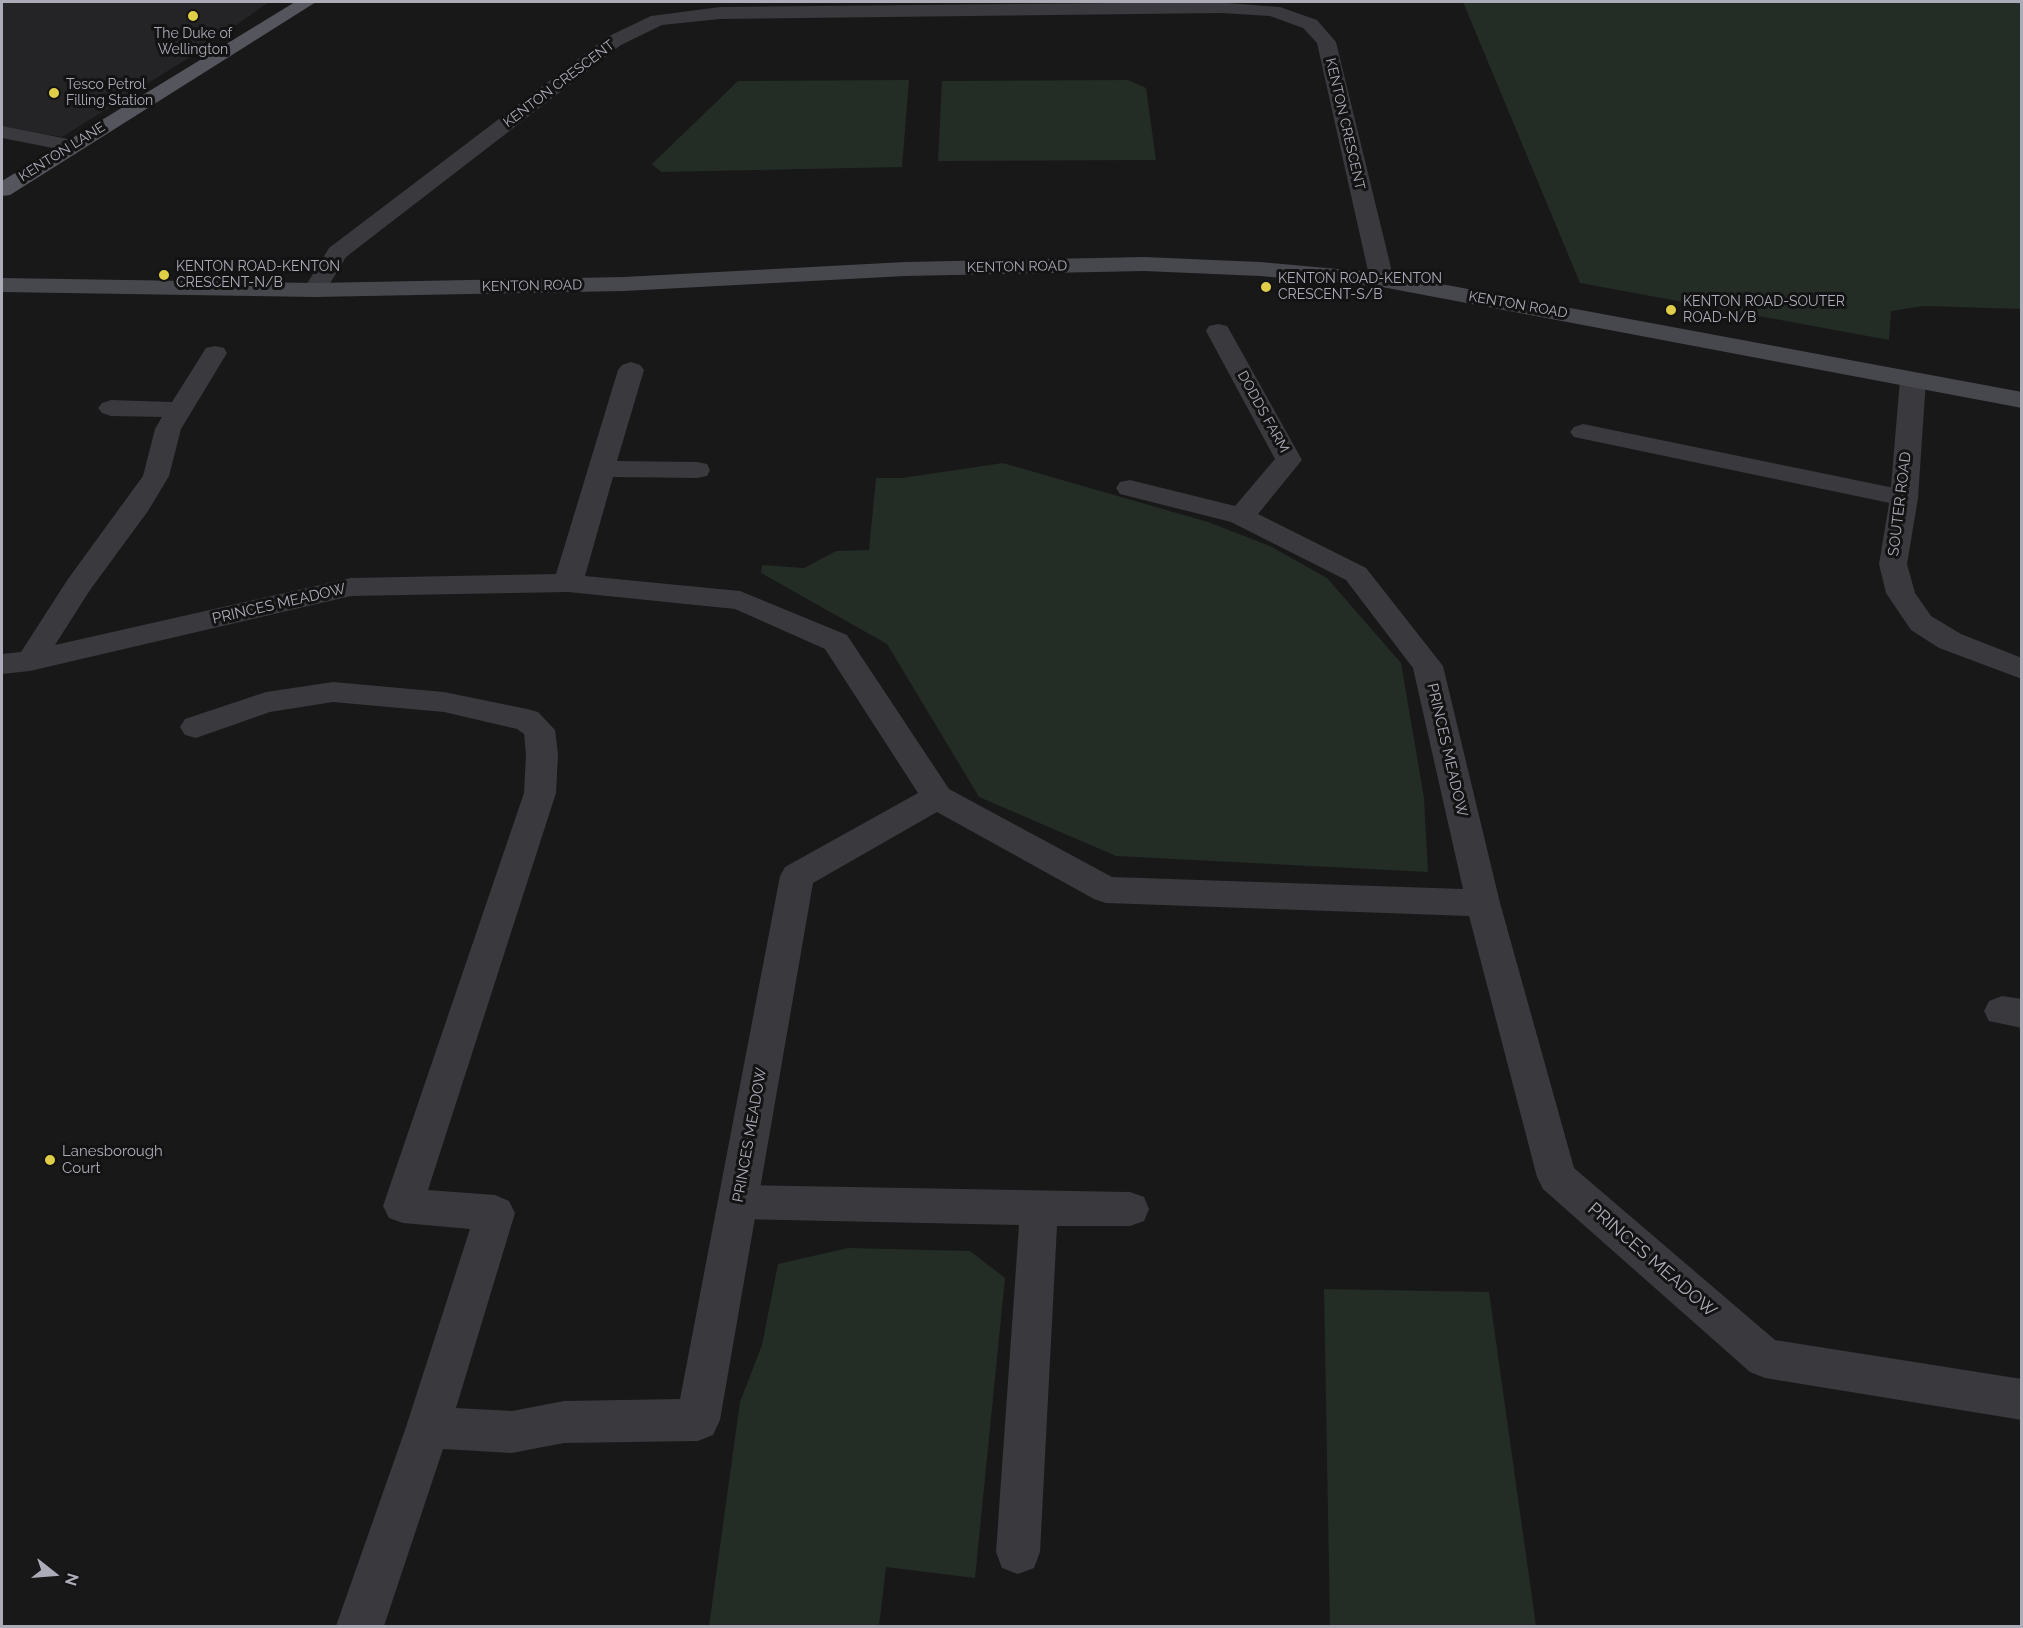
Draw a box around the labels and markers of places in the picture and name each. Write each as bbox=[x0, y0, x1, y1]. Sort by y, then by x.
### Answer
marker: The Duke of Wellington bbox=[186, 9, 200, 23]
place label: The Duke of Wellington bbox=[154, 26, 232, 58]
place label: Tesco Petrol Filling Station bbox=[66, 77, 153, 110]
marker: Tesco Petrol Filling Station bbox=[47, 86, 61, 100]
place label: KENTON ROAD-KENTON CRESCENT-N/B bbox=[176, 259, 340, 292]
marker: KENTON ROAD-KENTON CRESCENT-N/B bbox=[157, 268, 171, 282]
place label: KENTON ROAD-KENTON CRESCENT-S/B bbox=[1278, 271, 1442, 304]
marker: KENTON ROAD-KENTON CRESCENT-S/B bbox=[1259, 280, 1273, 294]
place label: KENTON ROAD-SOUTER ROAD-N/B bbox=[1683, 294, 1845, 326]
marker: KENTON ROAD-SOUTER ROAD-N/B bbox=[1664, 303, 1678, 317]
place label: Lanesborough Court bbox=[62, 1142, 163, 1177]
marker: Lanesborough Court bbox=[43, 1153, 57, 1167]

